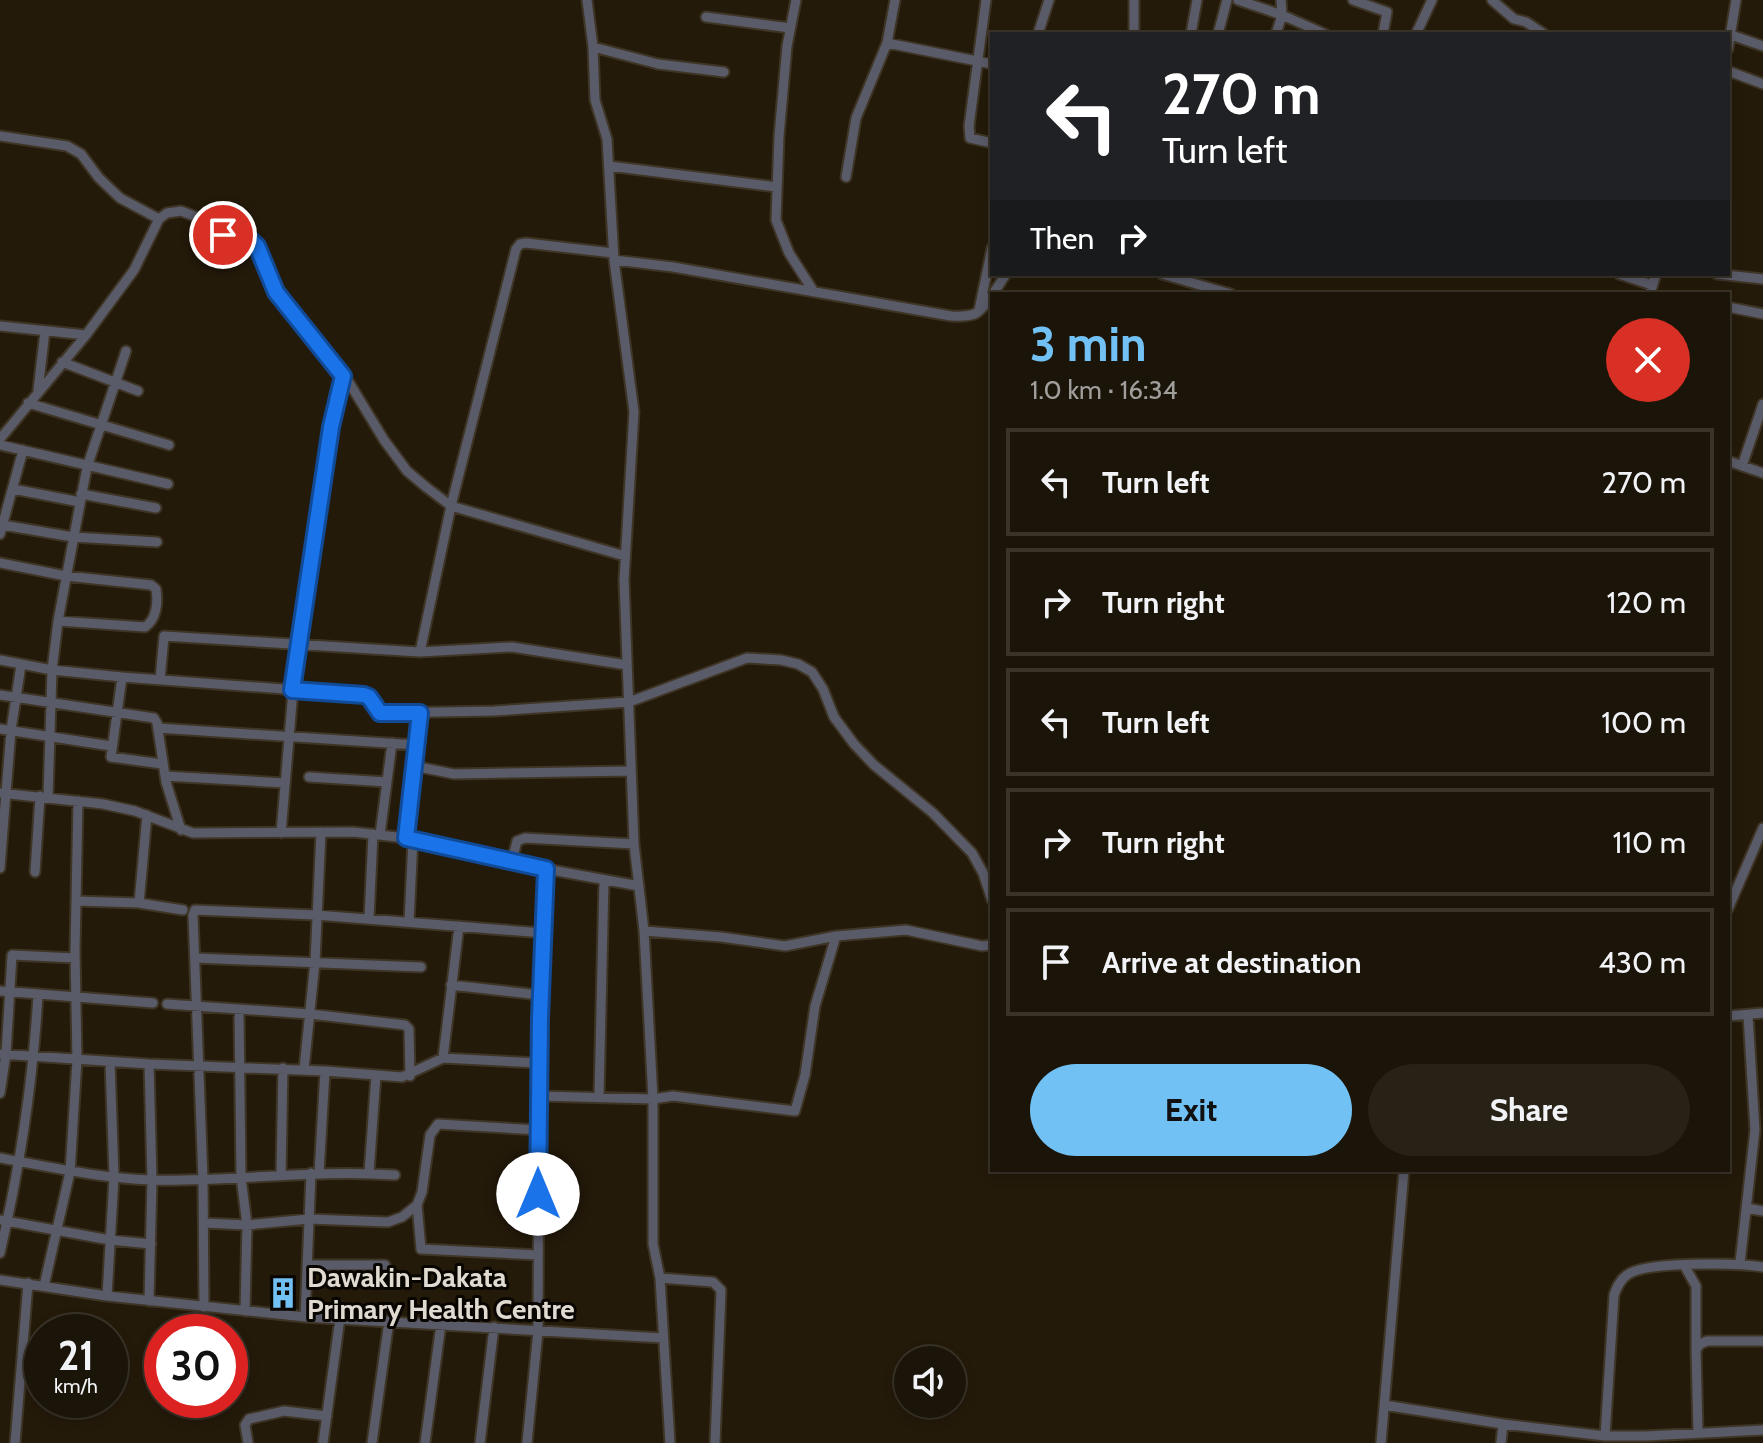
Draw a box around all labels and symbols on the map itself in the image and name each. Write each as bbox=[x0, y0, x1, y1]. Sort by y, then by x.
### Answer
pin bbox=[189, 201, 257, 269]
position arrow bbox=[496, 1152, 580, 1236]
place label: Dawakin-Dakata Primary Health Centre bbox=[307, 1260, 575, 1326]
building icon: Dawakin-Dakata Primary Health Centre bbox=[266, 1276, 300, 1310]
speed limit sign: 30 bbox=[144, 1314, 248, 1418]

